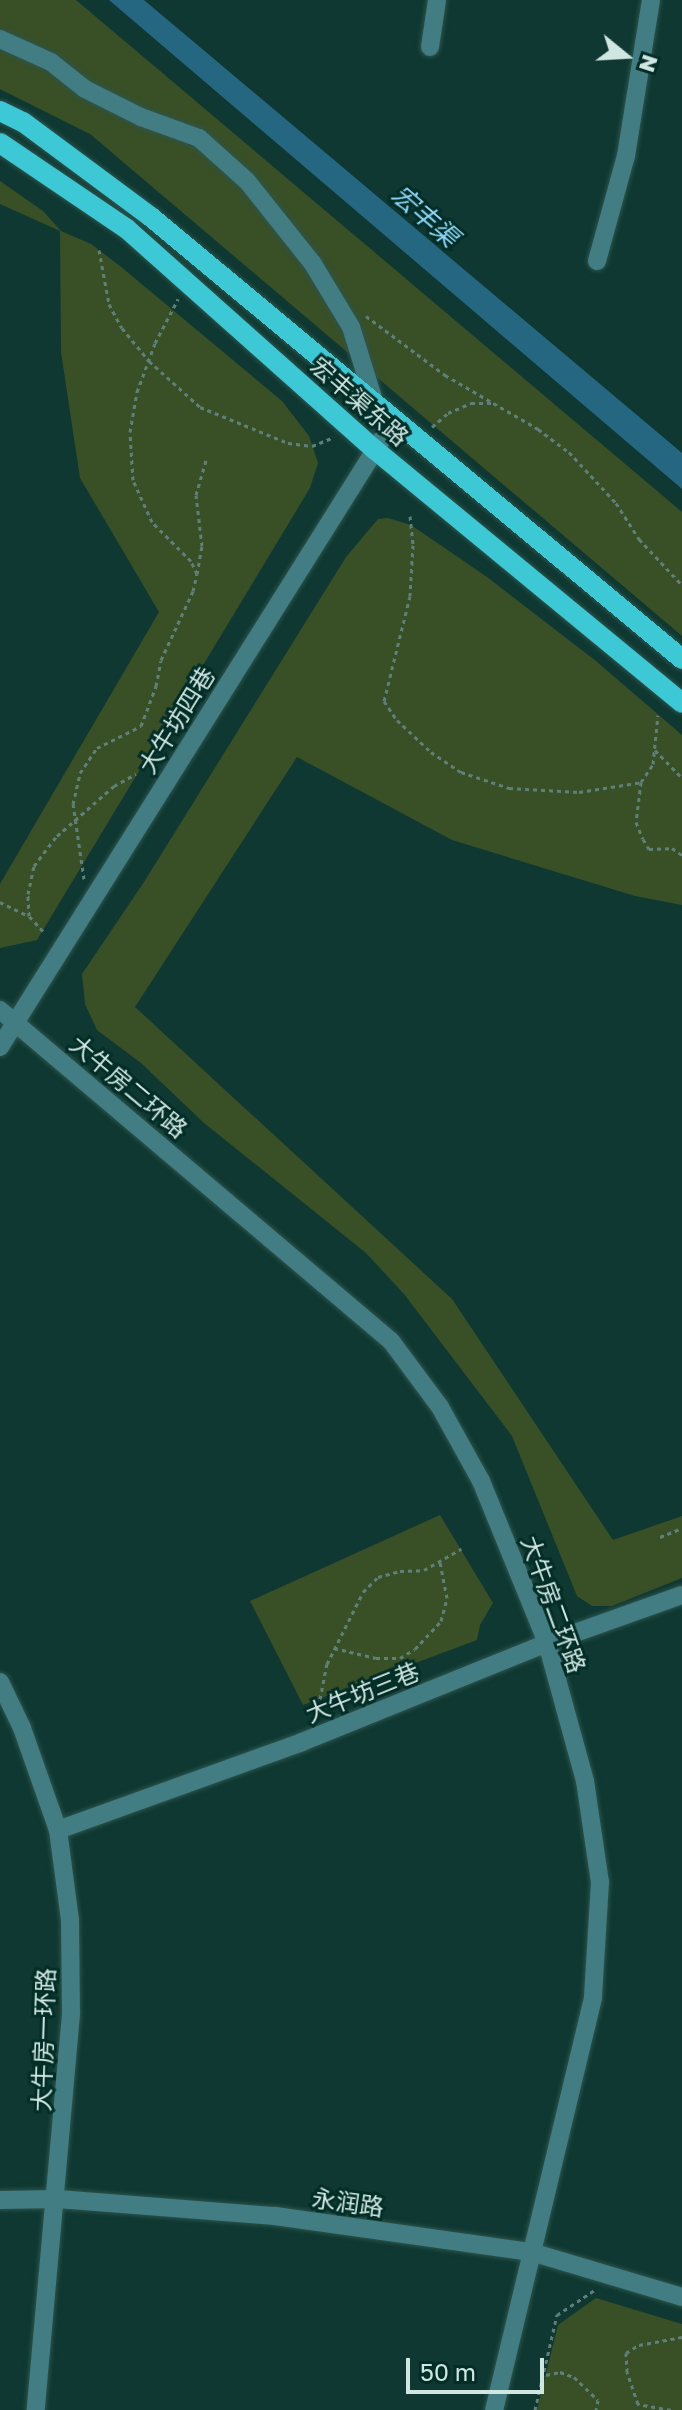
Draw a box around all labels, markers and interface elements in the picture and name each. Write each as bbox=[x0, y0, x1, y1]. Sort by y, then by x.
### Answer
north arrow bbox=[586, 16, 666, 96]
text: N bbox=[634, 51, 665, 76]
water label: 宏丰渠 bbox=[385, 179, 465, 253]
street label: 宏丰渠东路 bbox=[305, 351, 415, 451]
street label: 大牛坊四巷 bbox=[132, 661, 220, 779]
street label: 大牛房二环路 bbox=[65, 1029, 193, 1143]
street label: 大牛房二环路 bbox=[516, 1531, 592, 1677]
street label: 大牛坊三巷 bbox=[301, 1656, 423, 1728]
street label: 大牛房一环路 bbox=[26, 1968, 60, 2112]
street label: 永润路 bbox=[310, 2183, 386, 2221]
scale bar bbox=[410, 2342, 548, 2392]
text: 50 m bbox=[420, 2357, 476, 2386]

